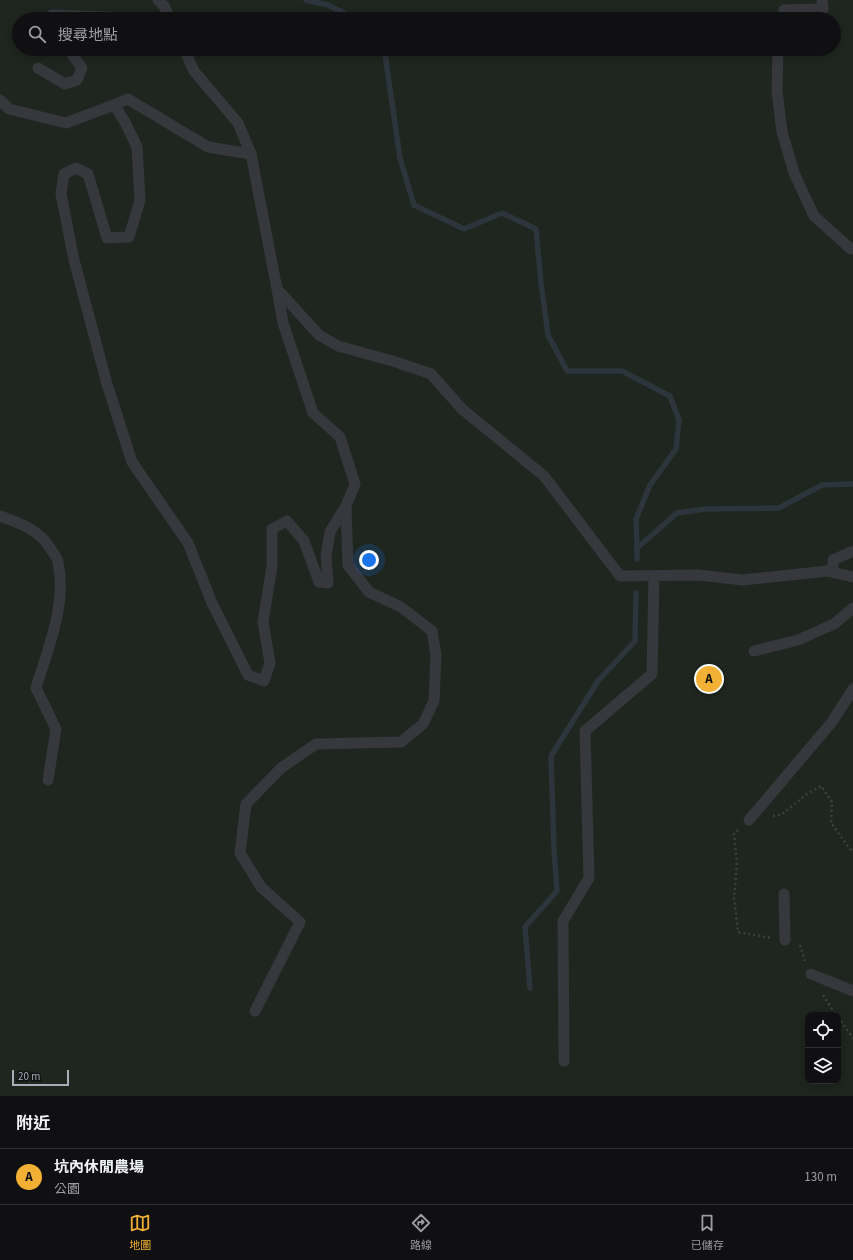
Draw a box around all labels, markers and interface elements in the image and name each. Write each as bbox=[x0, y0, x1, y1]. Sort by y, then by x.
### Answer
search box bbox=[12, 12, 841, 56]
icon: search bbox=[26, 23, 48, 45]
text: 搜尋地點 bbox=[58, 25, 118, 46]
your location bbox=[359, 550, 379, 570]
pin: A bbox=[696, 664, 722, 694]
map controls bbox=[805, 1012, 841, 1084]
button: locate bbox=[805, 1012, 841, 1048]
button: layers bbox=[805, 1048, 841, 1084]
scale bar bbox=[12, 1068, 69, 1087]
text: 20 m bbox=[18, 1069, 40, 1084]
text: 附近 bbox=[16, 1112, 50, 1136]
text: 坑內休閒農場 bbox=[54, 1157, 144, 1178]
text: A bbox=[25, 1168, 33, 1186]
text: 130 m bbox=[804, 1168, 837, 1186]
text: 公園 bbox=[54, 1180, 80, 1198]
tab: 地圖 bbox=[129, 1212, 151, 1253]
tab: 路線 bbox=[410, 1212, 432, 1253]
tab: 已儲存 bbox=[691, 1212, 724, 1253]

